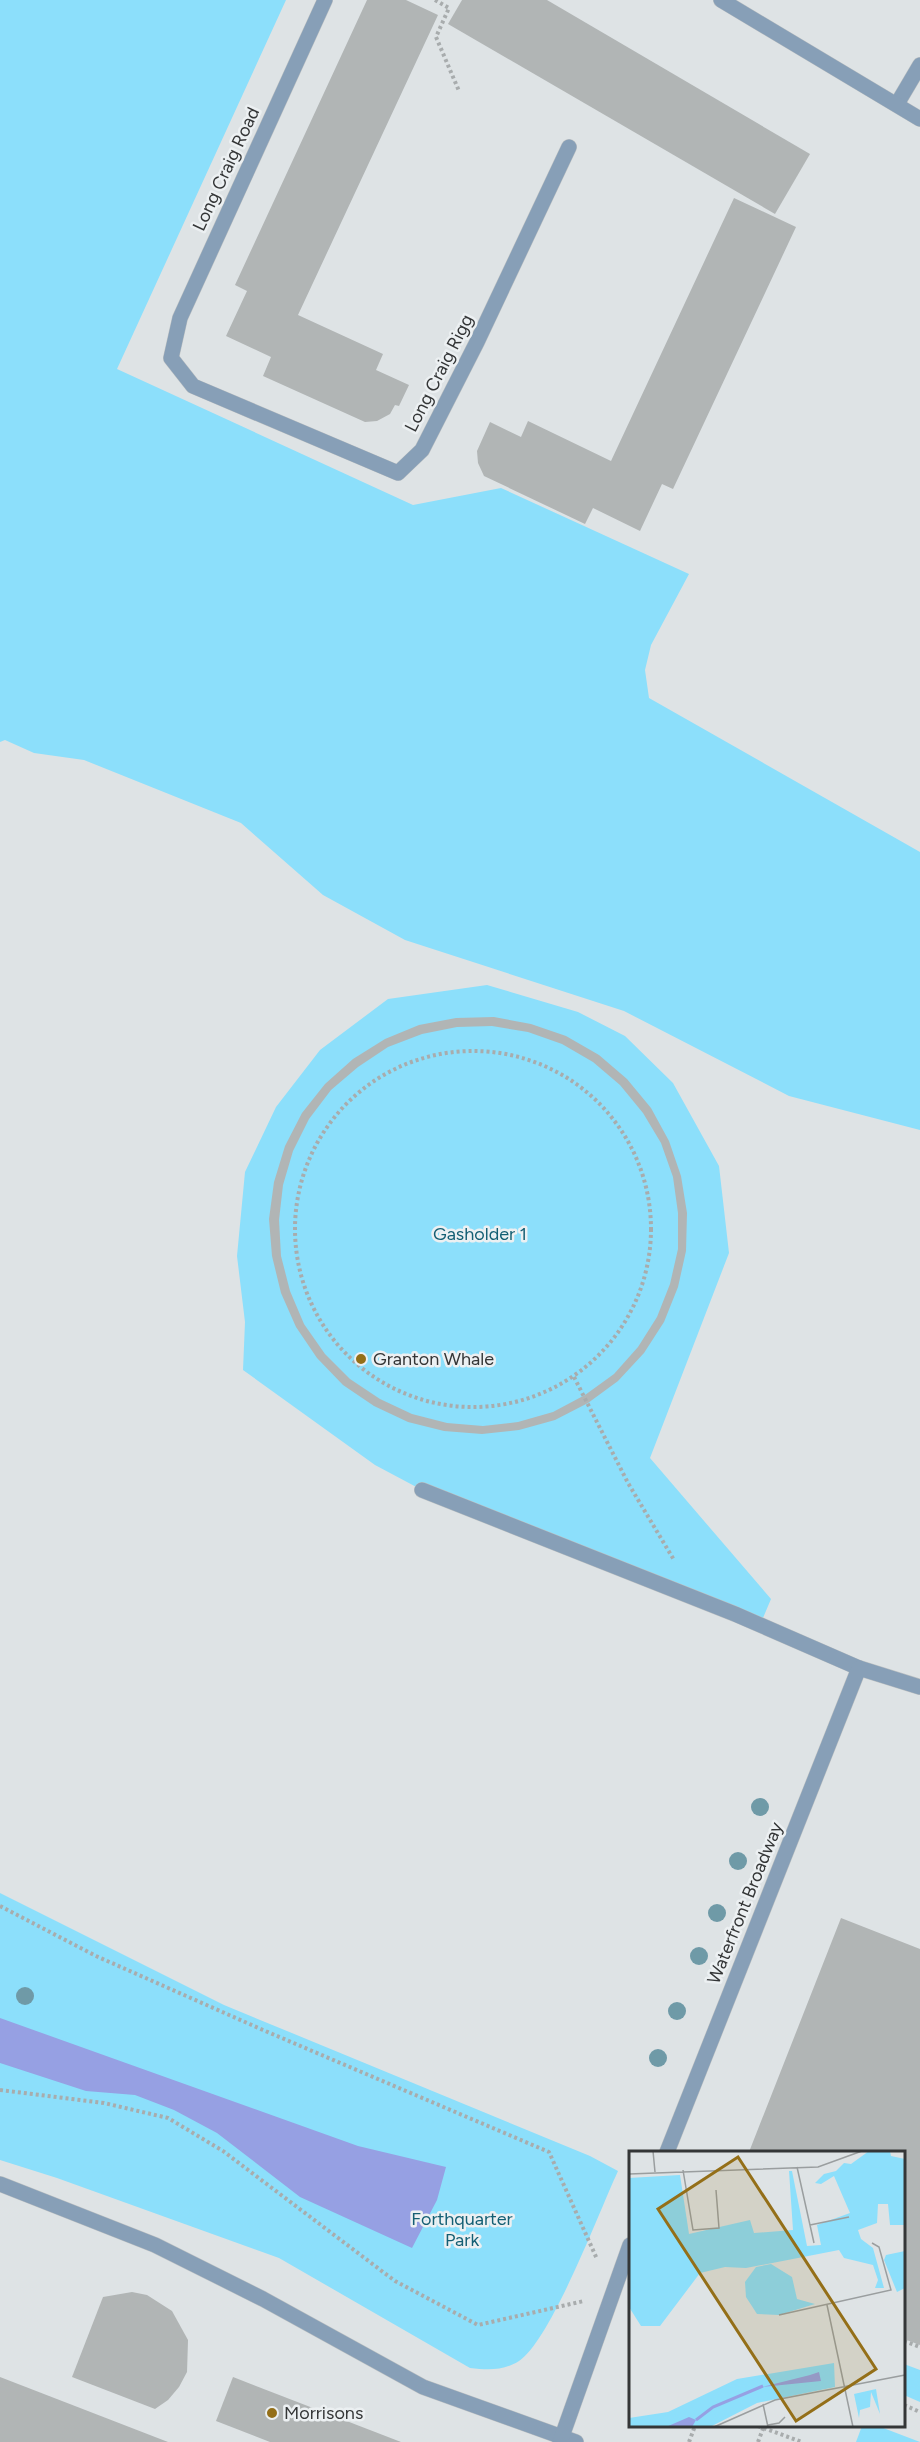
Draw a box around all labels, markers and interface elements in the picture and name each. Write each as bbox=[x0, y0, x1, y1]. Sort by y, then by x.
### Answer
street label: Long Craig Road bbox=[188, 104, 264, 234]
street label: Long Craig Rigg bbox=[400, 311, 478, 435]
park label: Gasholder 1 bbox=[433, 1223, 527, 1245]
place label: Granton Whale bbox=[373, 1348, 494, 1370]
marker: Granton Whale bbox=[354, 1352, 368, 1366]
street label: Waterfront Broadway bbox=[702, 1818, 788, 1987]
inset map bbox=[629, 2151, 905, 2427]
park label: Forthquarter Park bbox=[411, 2208, 513, 2251]
place label: Morrisons bbox=[284, 2402, 363, 2424]
marker: Morrisons bbox=[265, 2406, 279, 2420]

